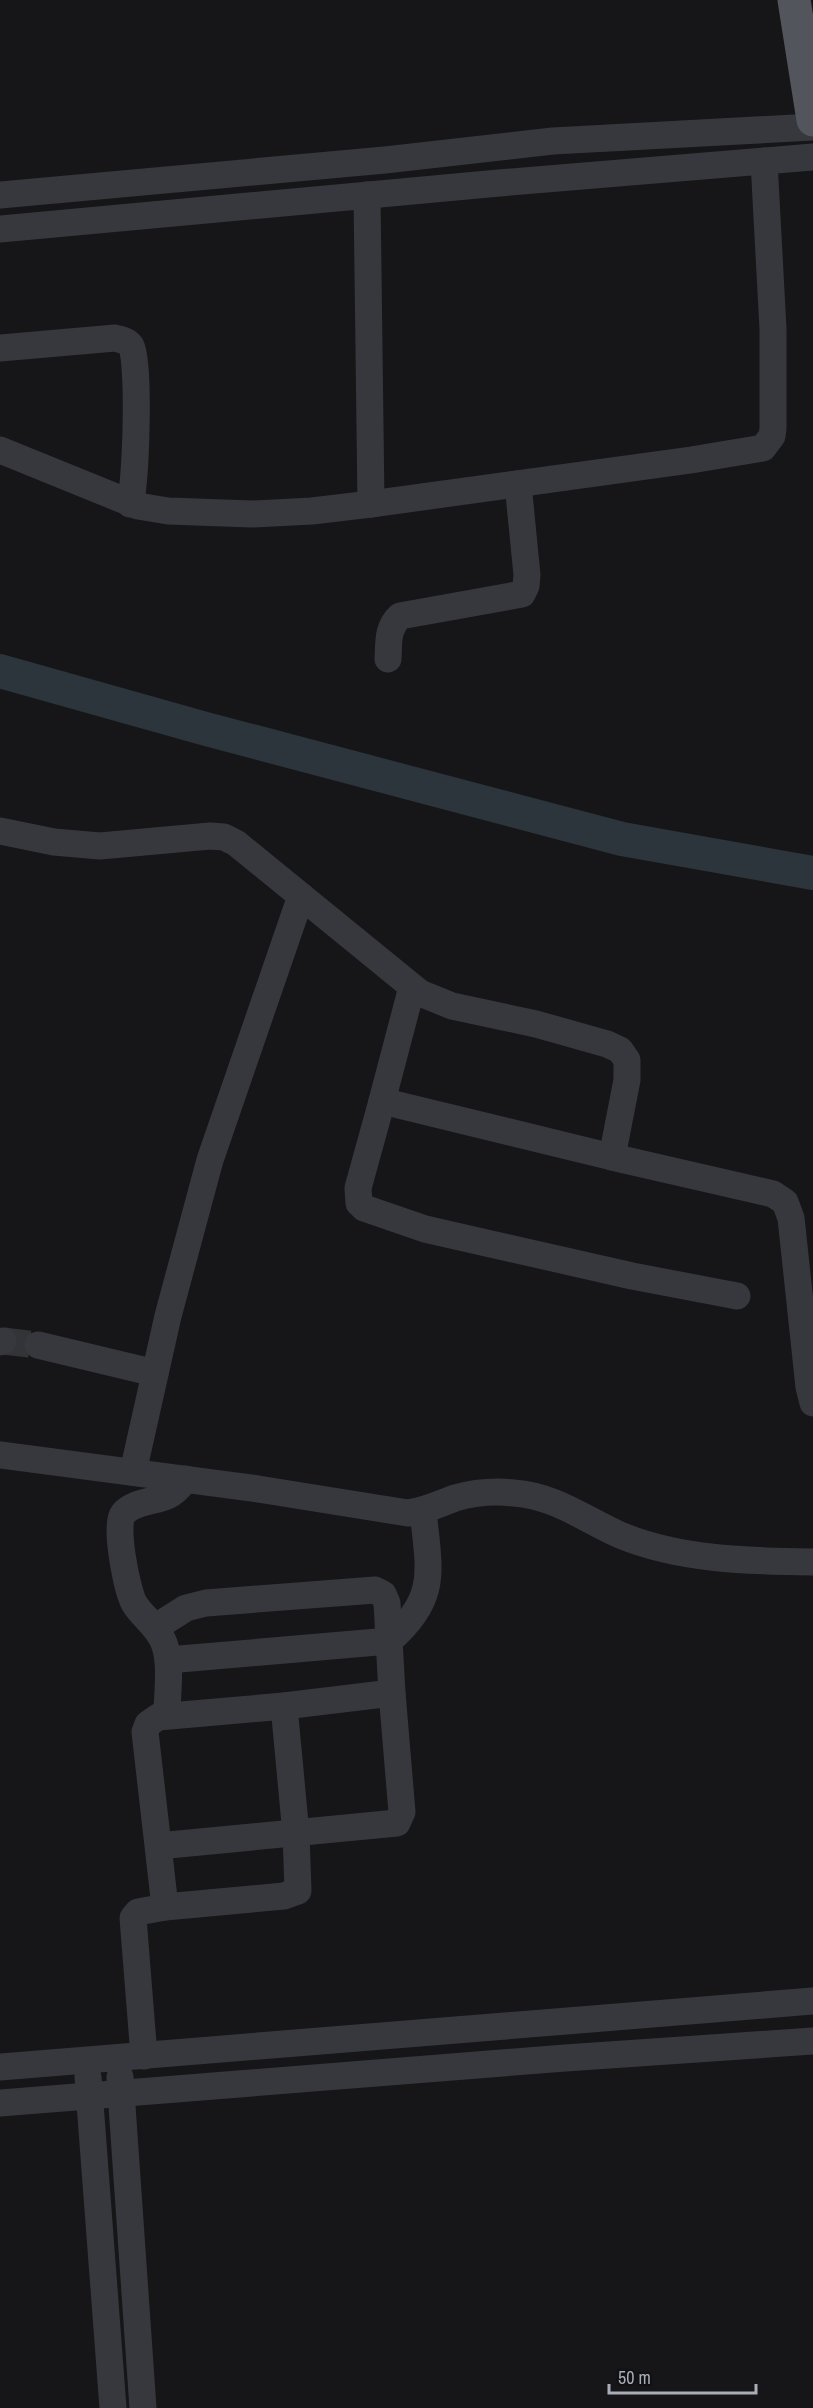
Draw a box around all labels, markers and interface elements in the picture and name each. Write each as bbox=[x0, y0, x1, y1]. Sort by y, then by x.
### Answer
scale bar bbox=[609, 2357, 756, 2395]
text: 50 m bbox=[618, 2365, 651, 2390]

